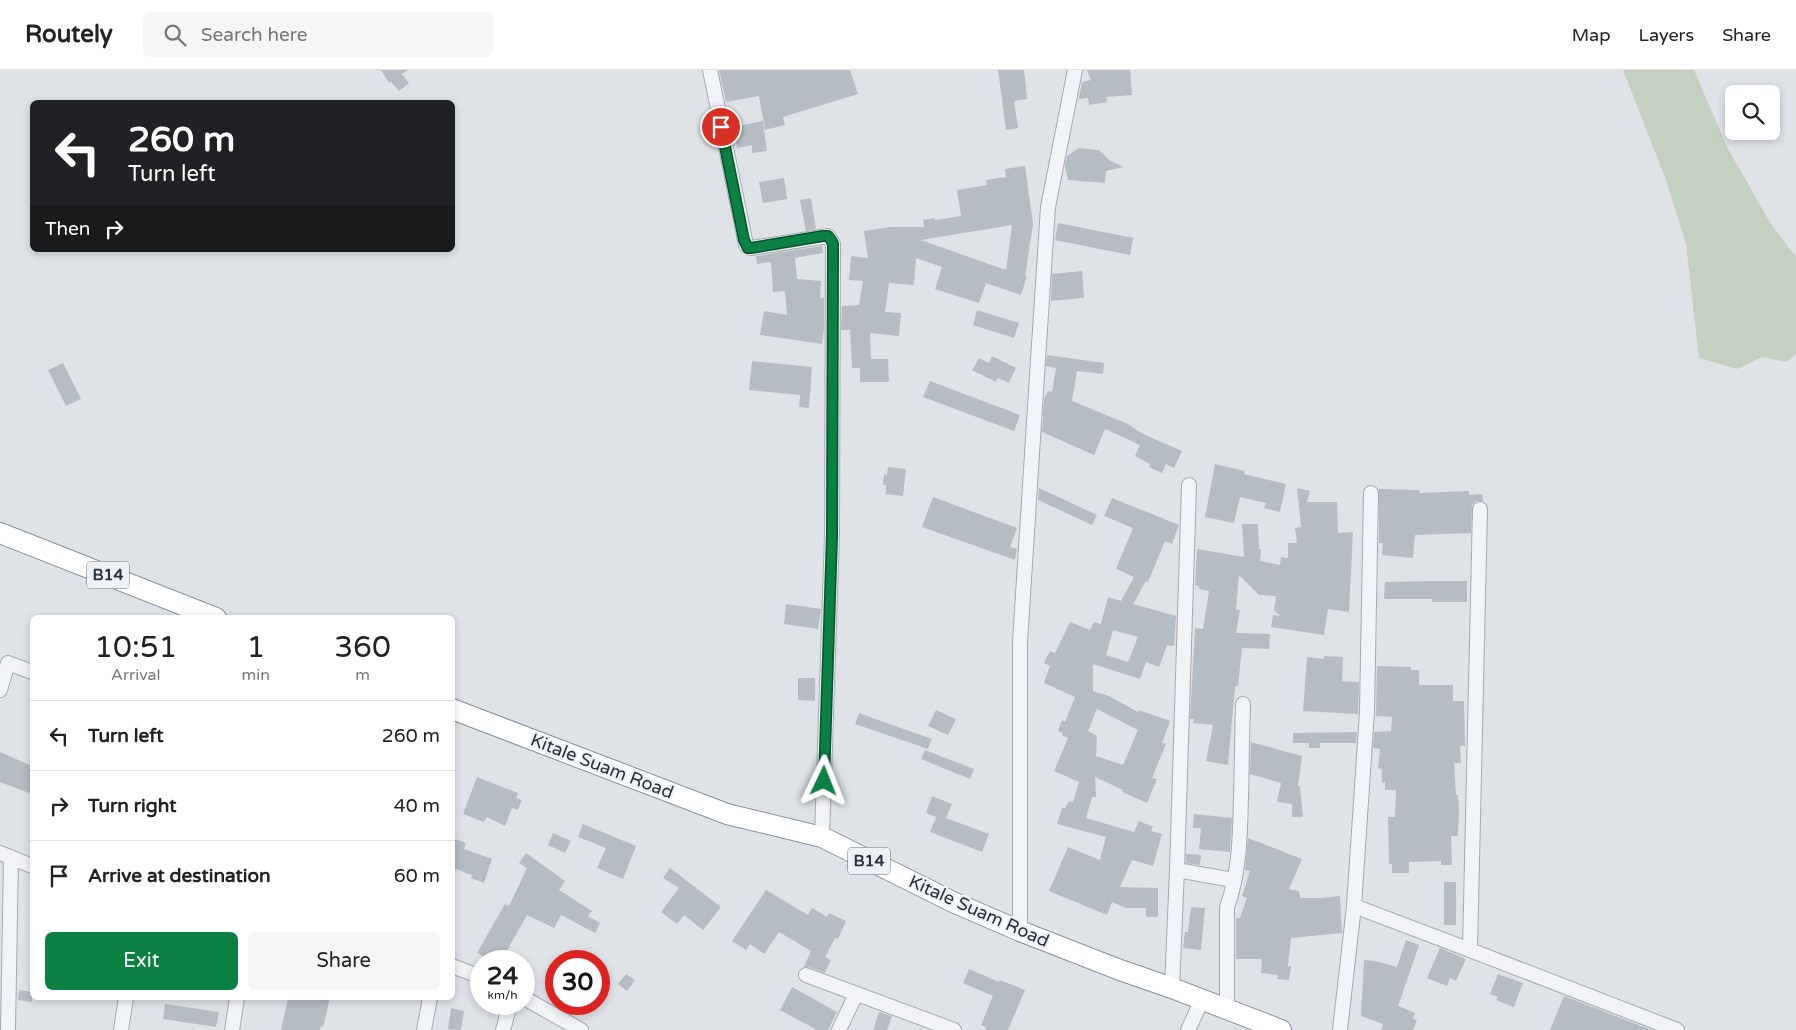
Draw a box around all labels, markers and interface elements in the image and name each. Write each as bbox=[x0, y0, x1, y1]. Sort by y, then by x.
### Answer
search box bbox=[143, 12, 493, 57]
text: Routely bbox=[25, 20, 113, 49]
icon: search bbox=[161, 21, 189, 49]
text: Search here bbox=[201, 24, 308, 46]
text: Map bbox=[1572, 24, 1611, 46]
text: Layers bbox=[1639, 24, 1694, 46]
text: Share bbox=[1722, 24, 1771, 46]
map controls bbox=[1725, 85, 1780, 140]
button: search bbox=[1725, 85, 1780, 140]
pin bbox=[700, 106, 742, 148]
icon: arrive bbox=[707, 113, 735, 141]
text: 260 m bbox=[128, 119, 235, 161]
icon: left bbox=[45, 120, 110, 185]
text: Turn left bbox=[128, 161, 216, 187]
icon: right bbox=[100, 215, 128, 243]
text: Then bbox=[45, 218, 90, 240]
road number: B14 bbox=[87, 562, 129, 588]
text: 10:51 bbox=[94, 629, 177, 666]
text: 1 bbox=[246, 629, 265, 666]
text: 360 bbox=[334, 629, 391, 666]
text: Arrival bbox=[111, 665, 161, 685]
text: min bbox=[242, 665, 270, 685]
text: m bbox=[355, 665, 370, 685]
icon: left bbox=[45, 722, 73, 750]
text: Turn left bbox=[88, 725, 164, 747]
text: 260 m bbox=[382, 725, 440, 747]
street label: Kitale Suam Road bbox=[527, 729, 677, 803]
position arrow bbox=[797, 754, 849, 806]
icon: right bbox=[45, 792, 73, 820]
text: Turn right bbox=[88, 795, 176, 817]
text: 40 m bbox=[394, 795, 440, 817]
road number: B14 bbox=[848, 848, 890, 874]
icon: arrive bbox=[45, 862, 73, 890]
text: Arrive at destination bbox=[88, 865, 271, 887]
text: 60 m bbox=[394, 865, 440, 887]
street label: Kitale Suam Road bbox=[905, 870, 1053, 952]
button: Exit bbox=[45, 932, 238, 990]
button: Share bbox=[248, 932, 440, 990]
speed limit sign: 30 bbox=[545, 950, 610, 1015]
text: 24 bbox=[487, 961, 518, 991]
text: km/h bbox=[487, 988, 518, 1002]

